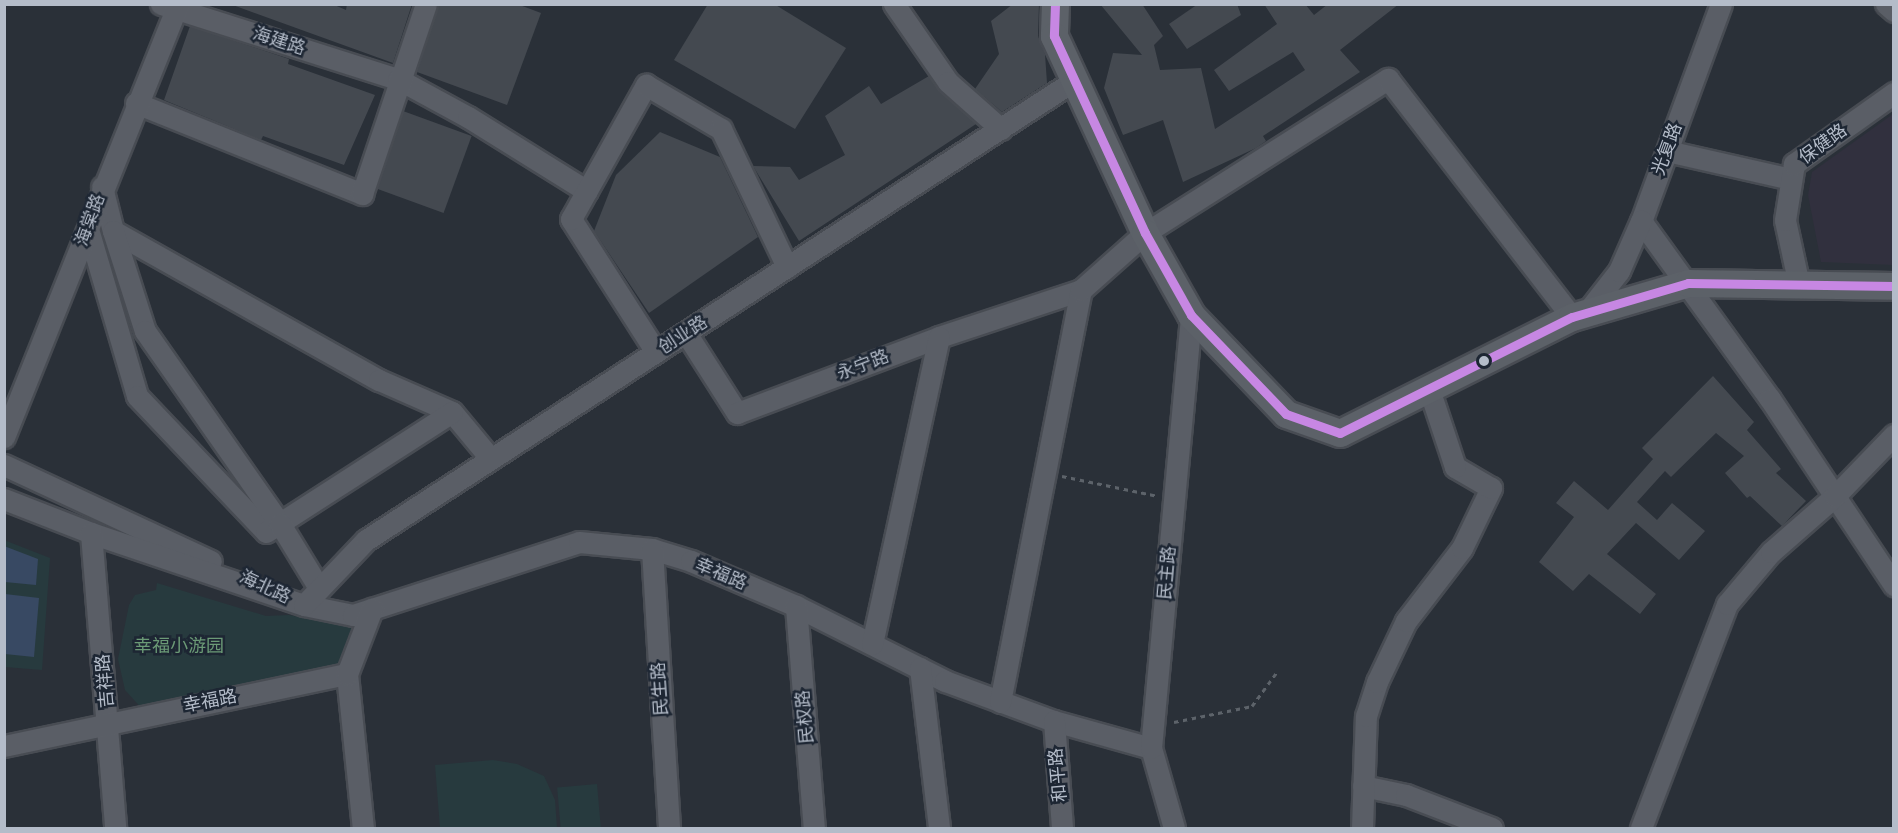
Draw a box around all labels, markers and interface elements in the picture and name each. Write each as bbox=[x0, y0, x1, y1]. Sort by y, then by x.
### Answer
street label: 海建路 bbox=[250, 22, 308, 60]
street label: 保健路 bbox=[1795, 119, 1851, 169]
street label: 光复路 bbox=[1648, 120, 1686, 178]
street label: 海棠路 bbox=[71, 191, 109, 249]
street label: 创业路 bbox=[654, 311, 712, 359]
street label: 永宁路 bbox=[834, 345, 892, 385]
unlabelled marker bbox=[1478, 355, 1490, 367]
street label: 民主路 bbox=[1154, 545, 1180, 601]
street label: 幸福路 bbox=[692, 554, 750, 594]
street label: 海北路 bbox=[236, 566, 294, 608]
park label: 幸福小游园 bbox=[134, 635, 224, 657]
street label: 吉祥路 bbox=[92, 653, 118, 709]
street label: 民生路 bbox=[647, 661, 673, 717]
street label: 幸福路 bbox=[181, 685, 239, 717]
street label: 民权路 bbox=[792, 689, 818, 745]
street label: 和平路 bbox=[1045, 747, 1071, 803]

